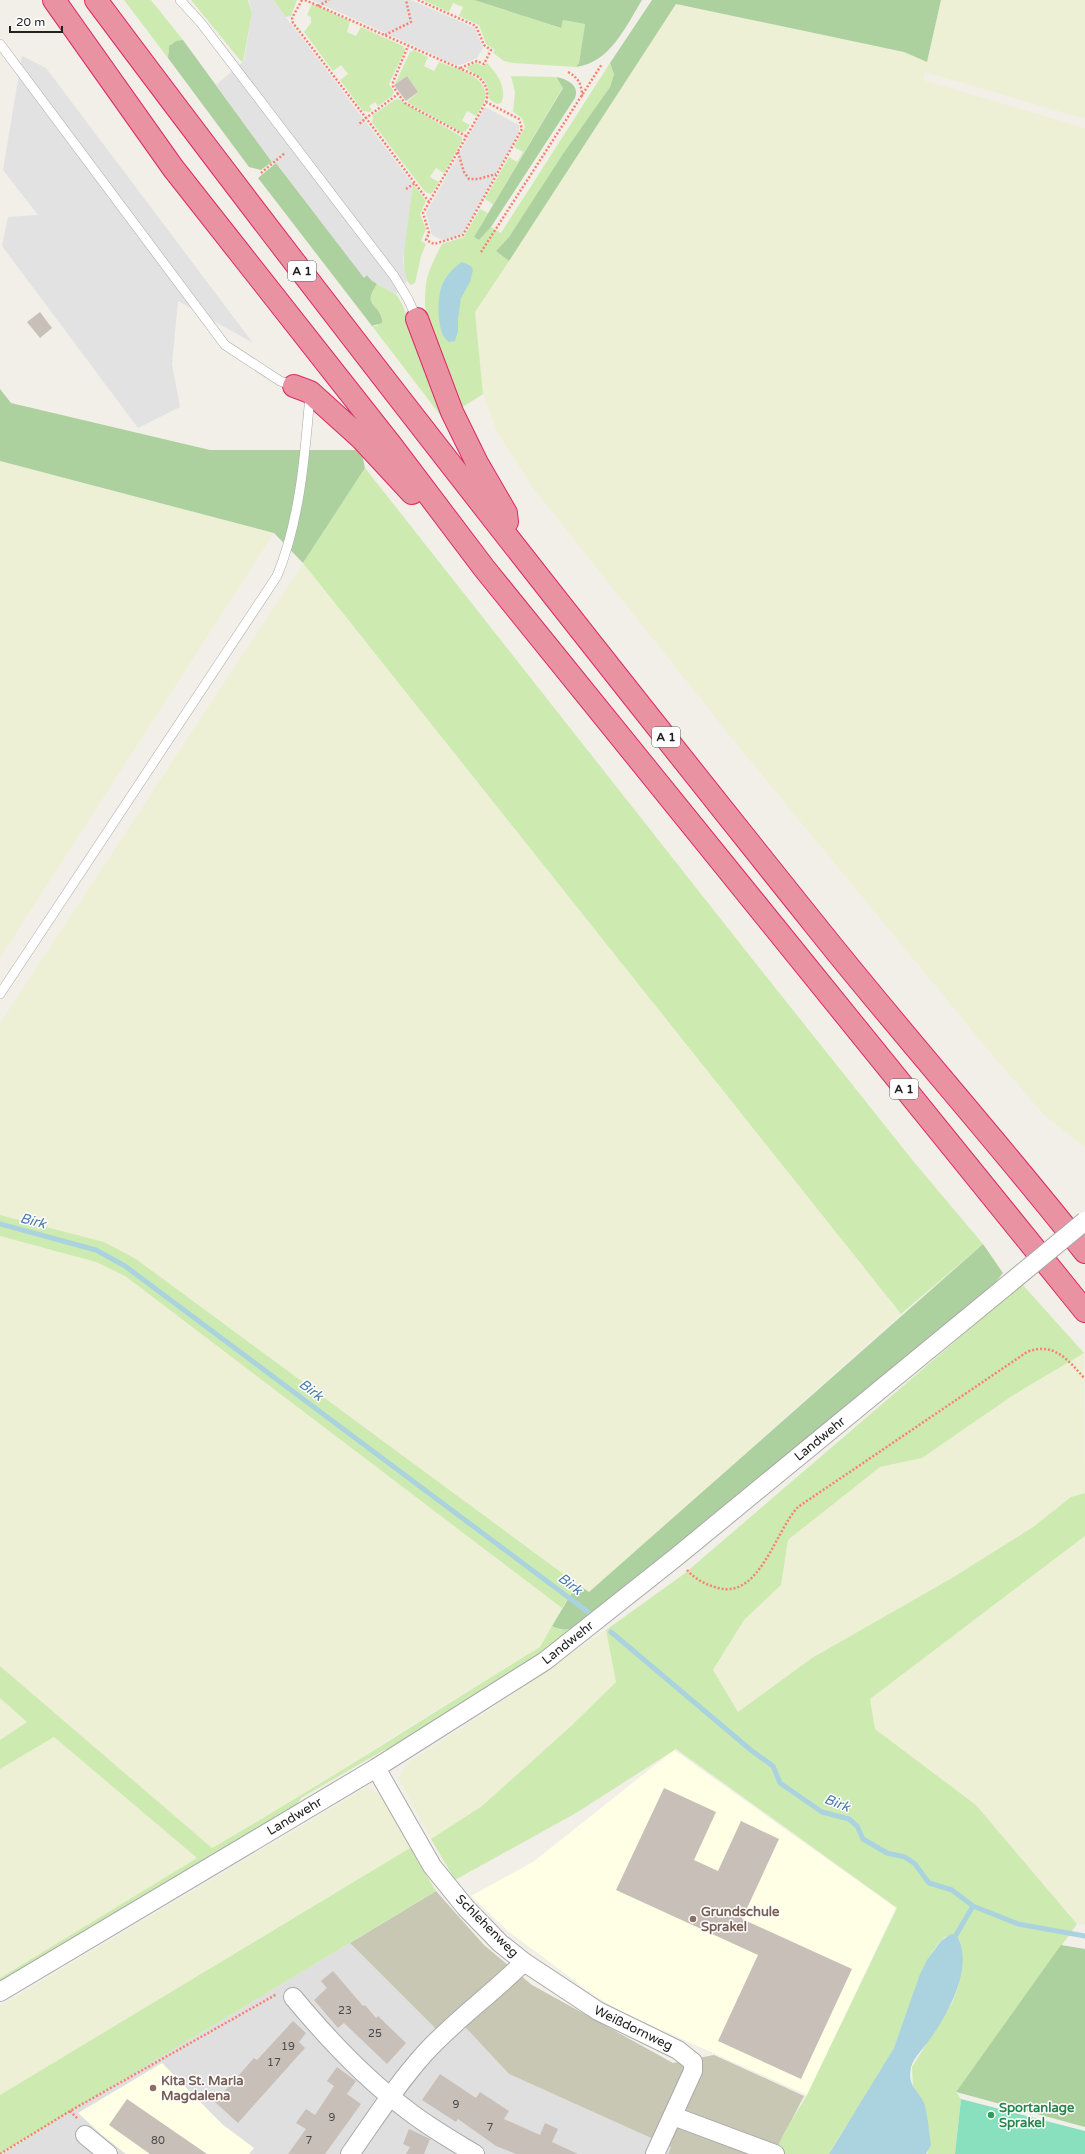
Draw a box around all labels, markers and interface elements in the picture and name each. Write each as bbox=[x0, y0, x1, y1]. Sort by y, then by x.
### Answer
scale bar bbox=[10, 8, 62, 34]
text: 20 m bbox=[16, 15, 45, 29]
road number: A 1 bbox=[288, 261, 316, 281]
road number: A 1 bbox=[652, 727, 680, 747]
road number: A 1 bbox=[890, 1079, 918, 1099]
water label: Birk bbox=[18, 1209, 49, 1233]
water label: Birk bbox=[295, 1375, 328, 1405]
street label: Landwehr bbox=[791, 1413, 849, 1465]
water label: Birk bbox=[554, 1569, 587, 1599]
street label: Landwehr bbox=[539, 1617, 597, 1668]
water label: Birk bbox=[822, 1790, 853, 1816]
street label: Landwehr bbox=[264, 1794, 325, 1839]
street label: Schlehenweg bbox=[452, 1891, 522, 1961]
place label: Grundschule Sprakel bbox=[701, 1904, 780, 1935]
marker: Grundschule Sprakel bbox=[688, 1914, 698, 1924]
street label: Weißdornweg bbox=[591, 2002, 675, 2054]
house number: 23 bbox=[338, 2004, 352, 2017]
house number: 25 bbox=[368, 2027, 382, 2040]
house number: 19 bbox=[281, 2040, 295, 2053]
house number: 17 bbox=[267, 2056, 281, 2069]
place label: Kita St. Maria Magdalena bbox=[161, 2073, 243, 2104]
marker: Kita St. Maria Magdalena bbox=[148, 2083, 158, 2093]
house number: 9 bbox=[453, 2098, 460, 2111]
place label: Sportanlage Sprakel bbox=[999, 2100, 1075, 2131]
marker: Sportanlage Sprakel bbox=[986, 2110, 996, 2120]
house number: 9 bbox=[329, 2111, 336, 2124]
house number: 7 bbox=[487, 2121, 494, 2134]
house number: 80 bbox=[151, 2134, 165, 2147]
house number: 7 bbox=[306, 2134, 313, 2147]

